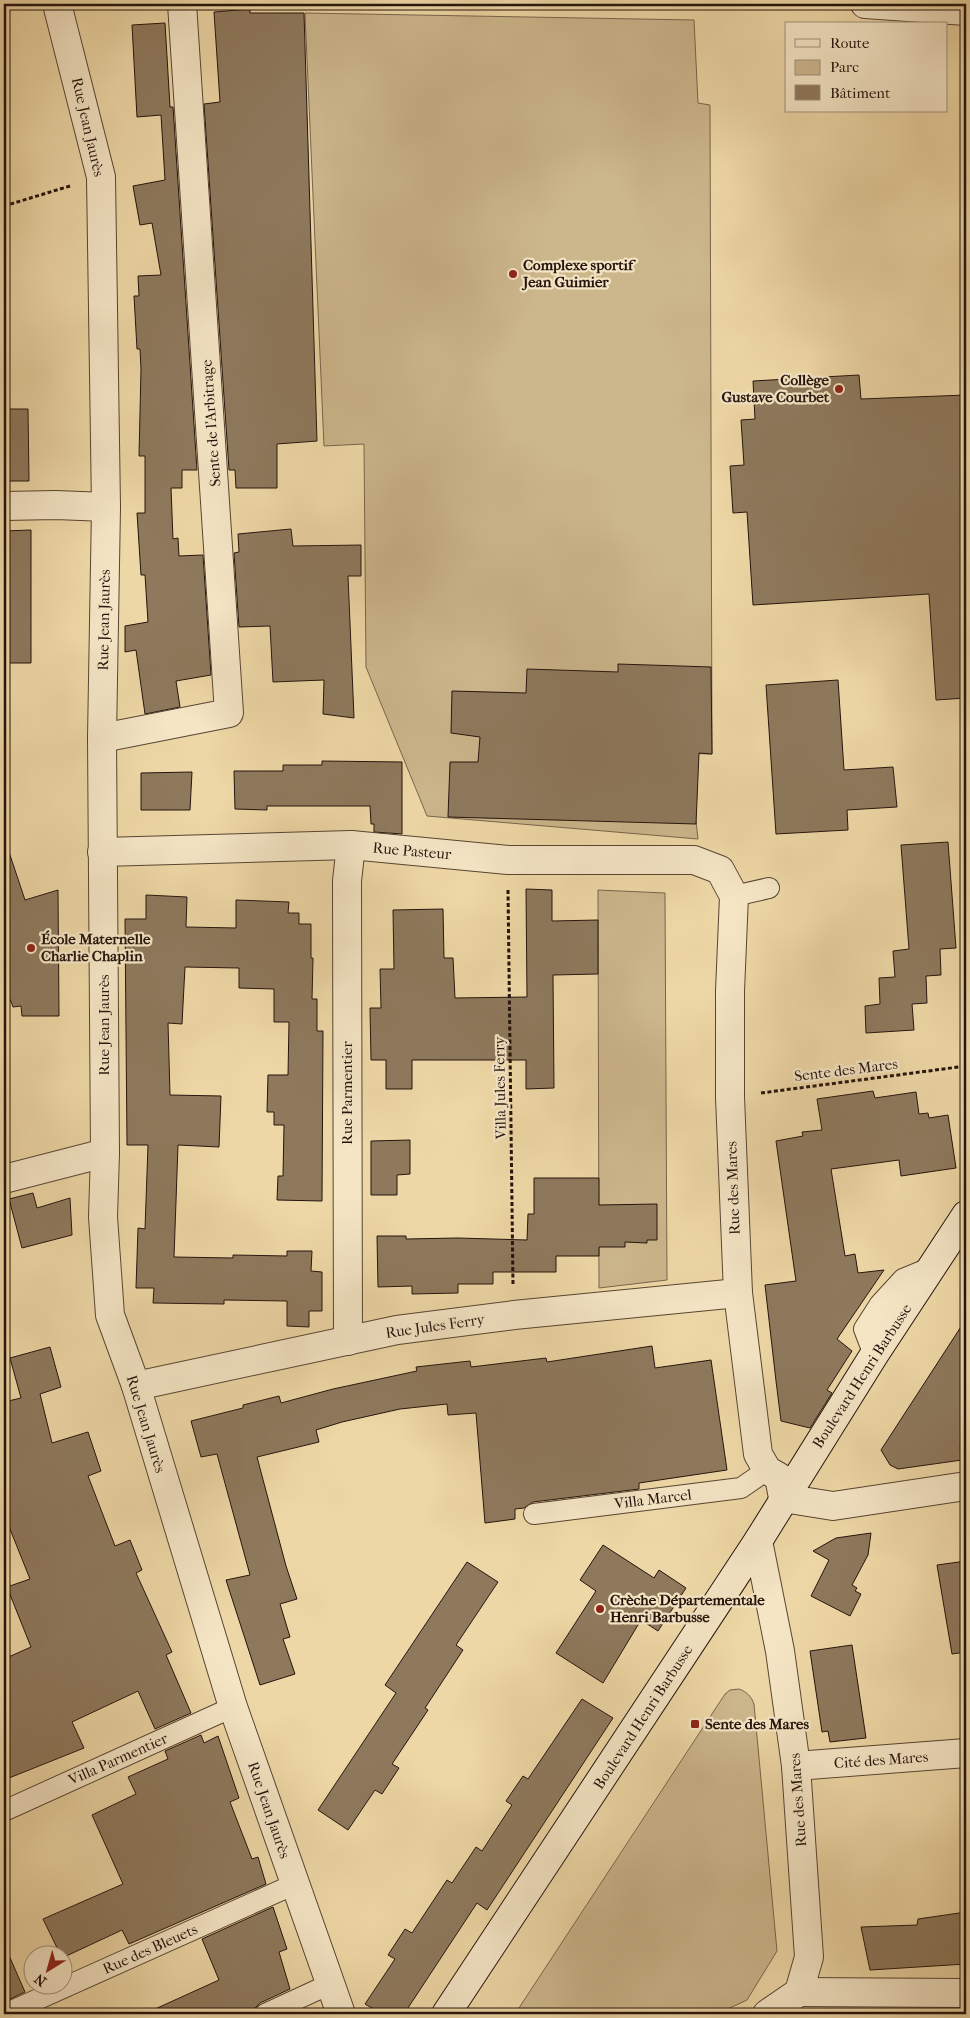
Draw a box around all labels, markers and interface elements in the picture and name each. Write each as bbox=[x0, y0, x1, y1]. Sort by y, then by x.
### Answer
legend bbox=[785, 22, 948, 112]
text: Route bbox=[830, 34, 870, 52]
text: Parc bbox=[830, 58, 859, 76]
street label: Rue Jean Jaurès bbox=[68, 76, 108, 179]
text: Bâtiment bbox=[830, 84, 891, 102]
place label: Complexe sportif Jean Guimier bbox=[521, 256, 637, 291]
marker: Complexe sportif Jean Guimier bbox=[507, 268, 519, 280]
street label: Sente de l'Arbitrage bbox=[198, 358, 224, 487]
place label: Collège Gustave Courbet bbox=[721, 371, 830, 406]
marker: Collège Gustave Courbet bbox=[833, 383, 845, 395]
street label: Rue Jean Jaurès bbox=[94, 569, 114, 671]
street label: Rue Pasteur bbox=[372, 839, 453, 863]
place label: École Maternelle Charlie Chaplin bbox=[41, 930, 151, 965]
marker: École Maternelle Charlie Chaplin bbox=[25, 942, 37, 954]
street label: Rue Jean Jaurès bbox=[95, 974, 113, 1076]
street label: Villa Jules Ferry bbox=[490, 1035, 510, 1141]
street label: Rue Parmentier bbox=[338, 1040, 356, 1145]
street label: Sente des Mares bbox=[793, 1055, 899, 1085]
street label: Rue des Mares bbox=[722, 1140, 744, 1235]
street label: Boulevard Henri Barbusse bbox=[809, 1300, 916, 1452]
street label: Rue Jules Ferry bbox=[384, 1310, 487, 1342]
street label: Rue Jean Jaurès bbox=[123, 1373, 170, 1475]
street label: Villa Marcel bbox=[612, 1485, 693, 1513]
place label: Crèche Départementale Henri Barbusse bbox=[610, 1591, 765, 1626]
marker: Crèche Départementale Henri Barbusse bbox=[594, 1603, 606, 1615]
street label: Boulevard Henri Barbusse bbox=[590, 1641, 697, 1793]
place label: Sente des Mares bbox=[705, 1715, 809, 1733]
marker: Sente des Mares bbox=[689, 1718, 701, 1730]
street label: Villa Parmentier bbox=[65, 1729, 171, 1789]
street label: Cité des Mares bbox=[833, 1748, 929, 1772]
street label: Rue des Mares bbox=[786, 1752, 810, 1847]
street label: Rue Jean Jaurès bbox=[244, 1759, 294, 1861]
street label: Rue des Bleuets bbox=[100, 1920, 201, 1978]
north arrow bbox=[22, 1946, 72, 1996]
text: N bbox=[31, 1970, 50, 1990]

